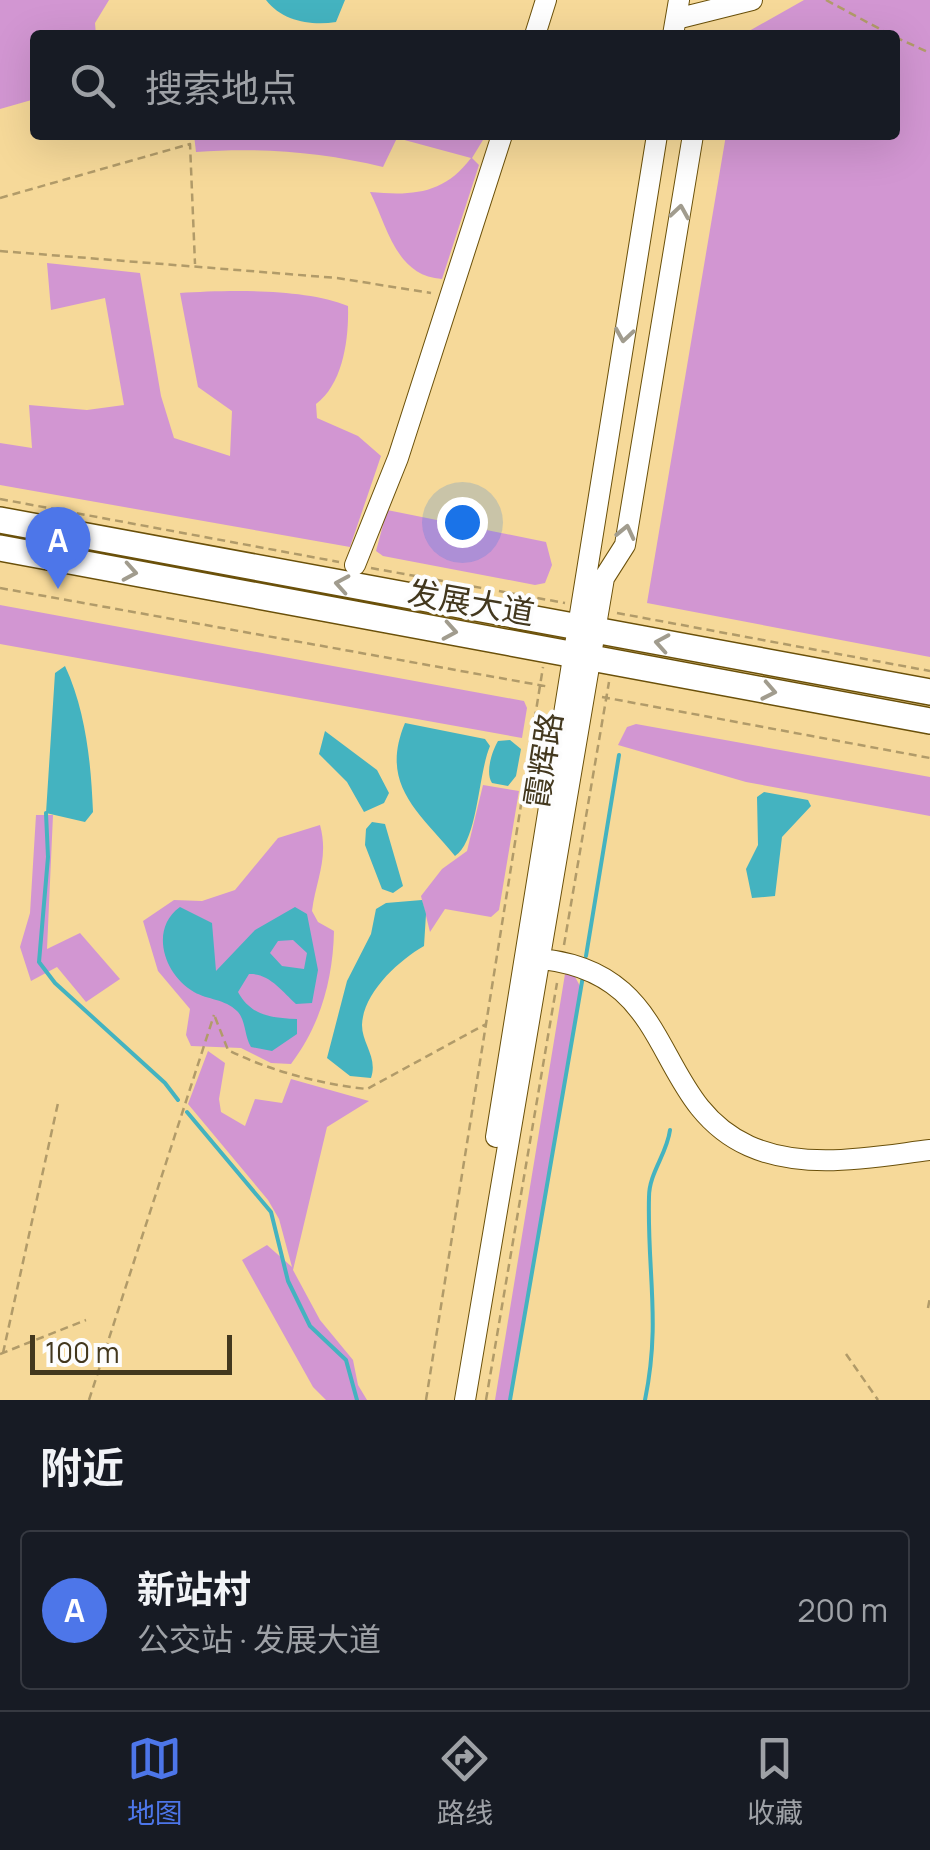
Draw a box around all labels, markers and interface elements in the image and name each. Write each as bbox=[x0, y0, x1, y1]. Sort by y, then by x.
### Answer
search box bbox=[30, 30, 900, 140]
icon: search bbox=[65, 58, 120, 113]
text: 搜索地点 bbox=[145, 61, 297, 113]
one-way arrow bbox=[669, 204, 690, 220]
one-way arrow bbox=[614, 327, 635, 343]
your location bbox=[437, 497, 488, 548]
pin: A bbox=[26, 506, 90, 589]
one-way arrow bbox=[614, 524, 635, 541]
one-way arrow bbox=[122, 561, 139, 582]
street label: 发展大道 bbox=[404, 569, 538, 635]
one-way arrow bbox=[334, 574, 351, 595]
one-way arrow bbox=[442, 620, 458, 641]
one-way arrow bbox=[654, 633, 671, 654]
one-way arrow bbox=[761, 680, 778, 701]
street label: 霞辉路 bbox=[514, 709, 572, 811]
scale bar bbox=[30, 1330, 232, 1374]
text: 100 m bbox=[45, 1333, 119, 1371]
text: 附近 bbox=[40, 1438, 124, 1496]
text: 新站村 bbox=[137, 1562, 251, 1614]
text: A bbox=[64, 1588, 85, 1632]
text: 200 m bbox=[797, 1588, 888, 1632]
text: 公交站 · 发展大道 bbox=[137, 1617, 381, 1661]
tab: 地图 bbox=[127, 1731, 183, 1831]
tab: 路线 bbox=[437, 1731, 493, 1831]
tab: 收藏 bbox=[747, 1731, 803, 1831]

